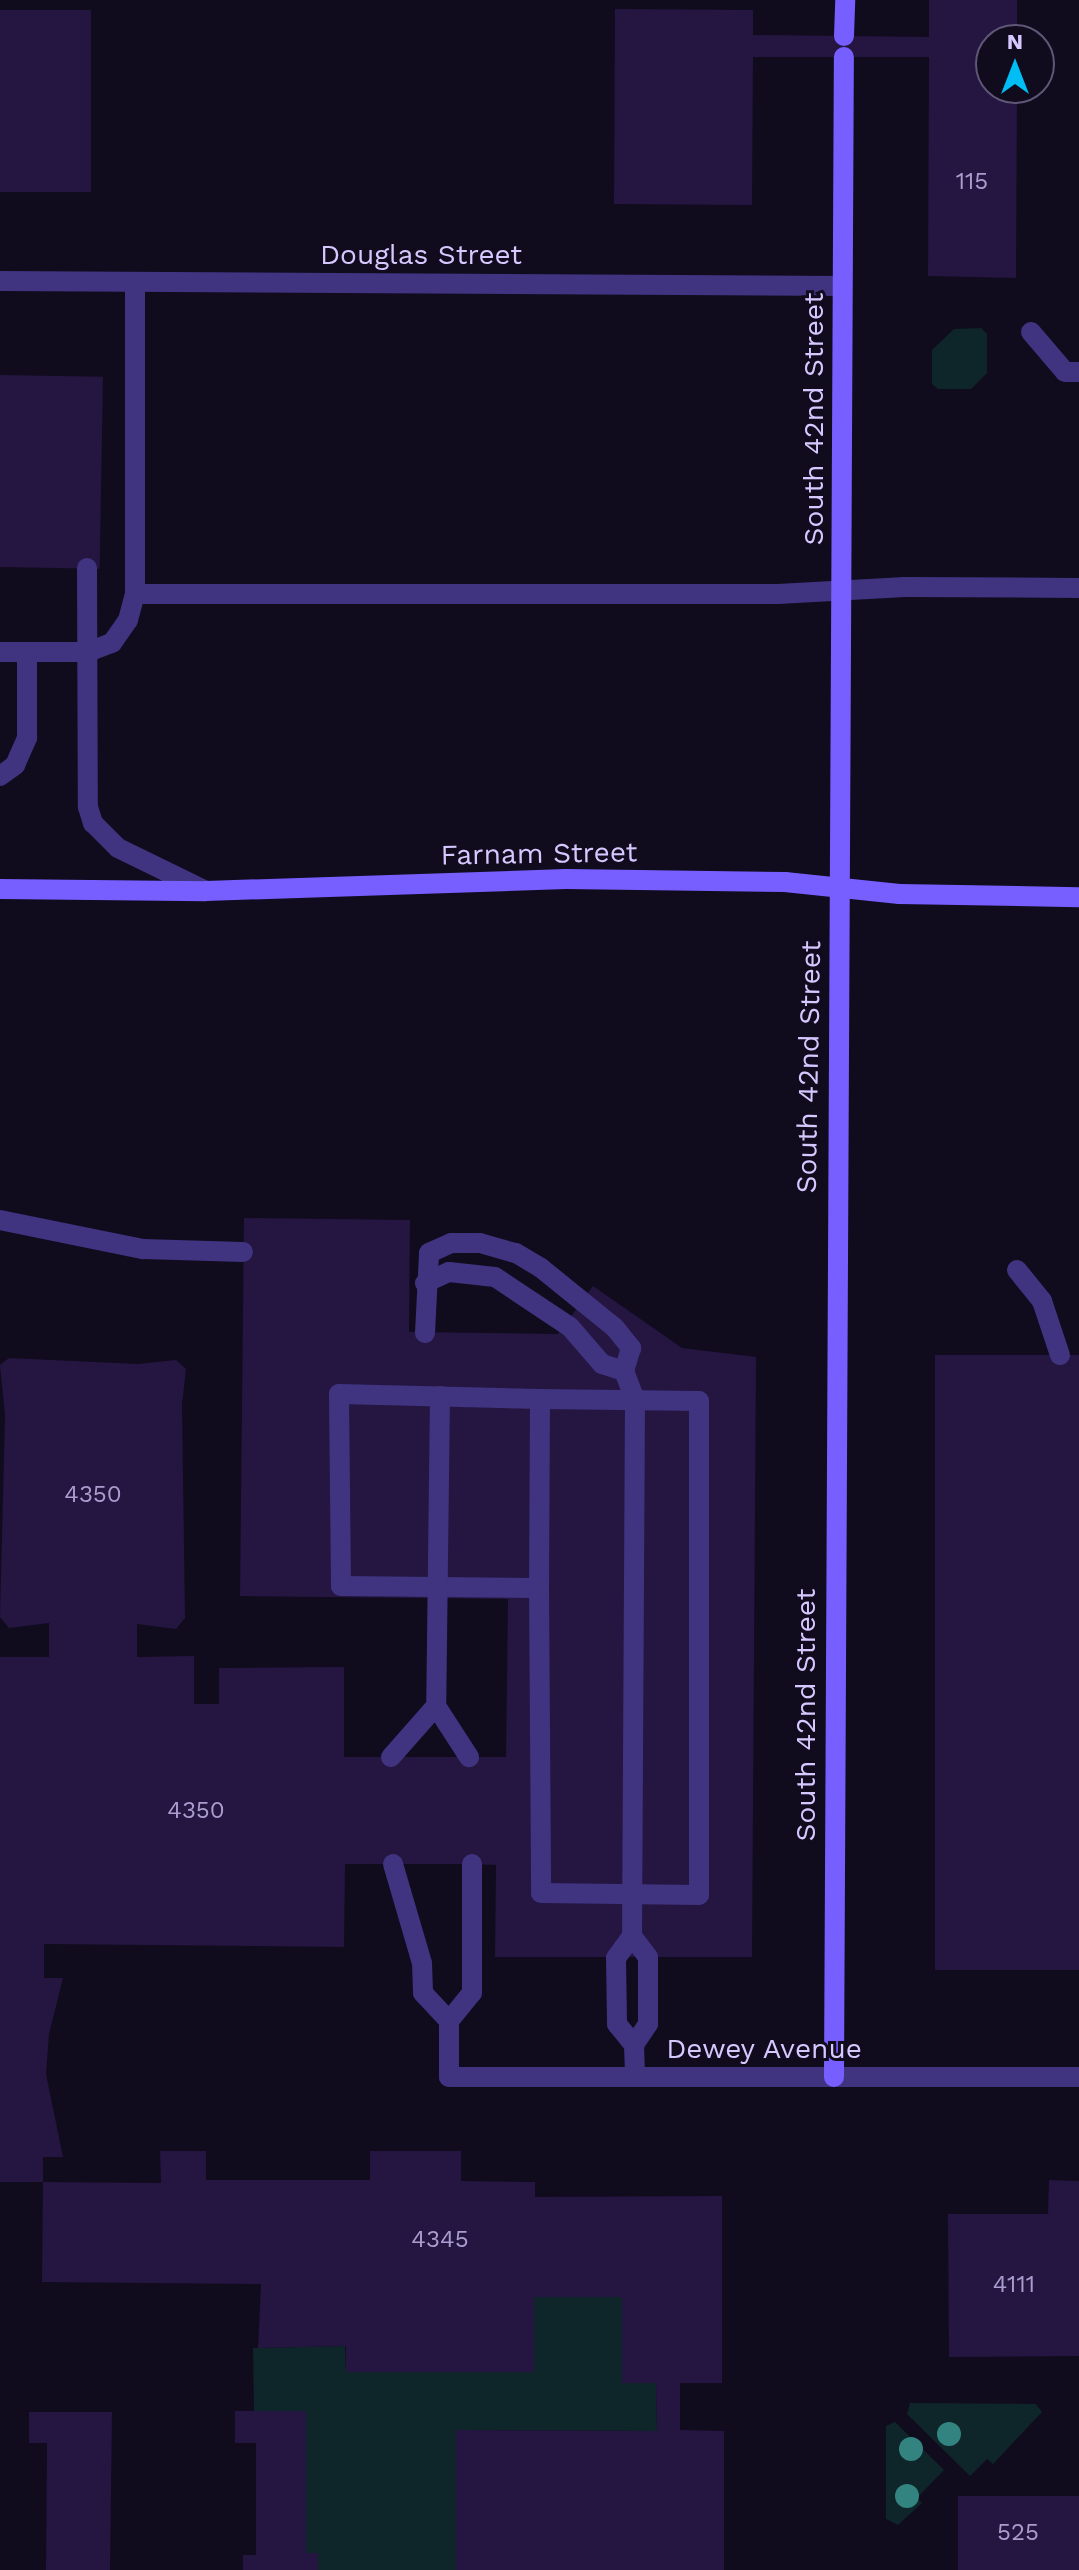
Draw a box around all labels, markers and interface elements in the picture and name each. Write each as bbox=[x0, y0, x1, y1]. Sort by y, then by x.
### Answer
north arrow bbox=[975, 24, 1055, 104]
text: N bbox=[1007, 29, 1023, 54]
house number: 115 bbox=[956, 168, 988, 196]
street label: Douglas Street bbox=[320, 238, 522, 272]
street label: South 42nd Street bbox=[797, 293, 831, 545]
street label: Farnam Street bbox=[440, 835, 638, 873]
street label: South 42nd Street bbox=[790, 940, 828, 1194]
house number: 4350 bbox=[64, 1481, 122, 1509]
street label: South 42nd Street bbox=[789, 1589, 823, 1841]
house number: 4350 bbox=[167, 1797, 225, 1825]
street label: Dewey Avenue bbox=[665, 2032, 863, 2066]
house number: 4345 bbox=[411, 2226, 469, 2254]
house number: 4111 bbox=[993, 2271, 1035, 2299]
house number: 525 bbox=[997, 2519, 1039, 2547]

